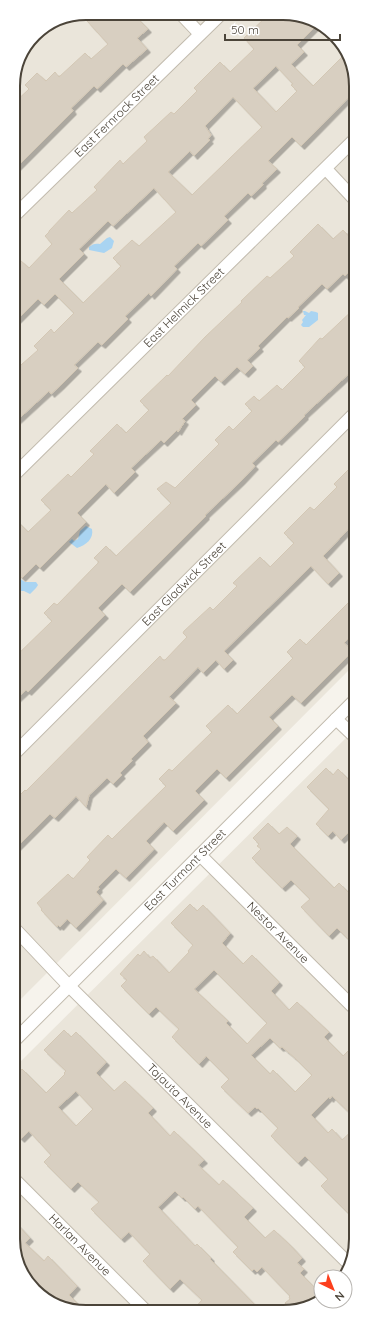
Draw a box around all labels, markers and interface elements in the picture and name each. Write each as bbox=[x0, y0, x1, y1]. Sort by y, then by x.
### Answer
scale bar bbox=[225, 16, 340, 42]
text: 50 m bbox=[231, 22, 259, 37]
street label: East Fernrock Street bbox=[71, 71, 162, 160]
street label: East Helmick Street bbox=[140, 264, 227, 350]
street label: East Gladwick Street bbox=[138, 538, 229, 629]
street label: East Turmont Street bbox=[141, 825, 229, 914]
street label: Nestor Avenue bbox=[244, 898, 313, 966]
street label: Tajauta Avenue bbox=[144, 1060, 216, 1131]
street label: Harlan Avenue bbox=[46, 1210, 115, 1279]
north arrow bbox=[313, 1269, 353, 1309]
text: N bbox=[332, 1288, 348, 1304]

